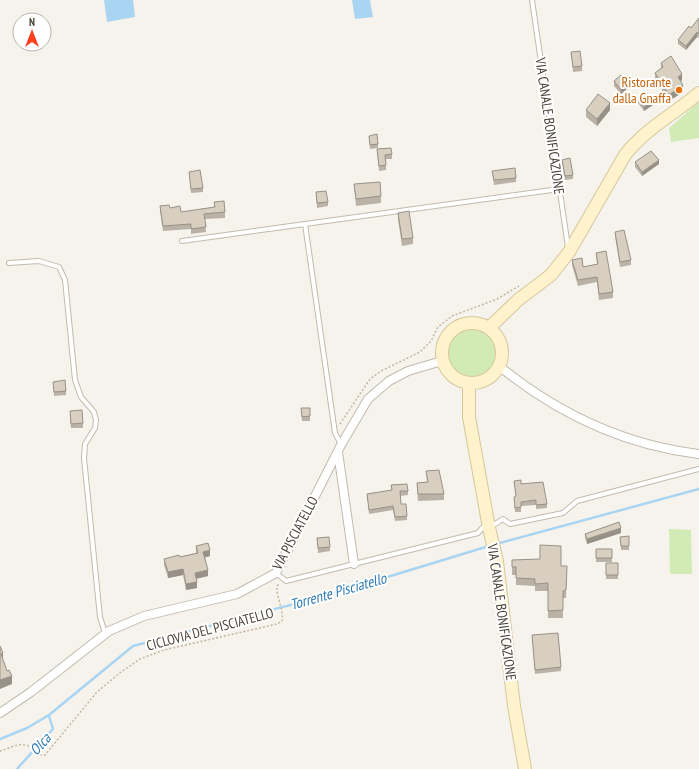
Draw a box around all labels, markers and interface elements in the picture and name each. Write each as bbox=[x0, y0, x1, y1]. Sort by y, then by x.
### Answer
north arrow bbox=[12, 12, 52, 52]
text: N bbox=[29, 15, 35, 29]
street label: VIA CANALE BONIFICAZIONE bbox=[531, 56, 568, 195]
place label: Ristorante dalla Gnaffa bbox=[613, 73, 671, 107]
marker: Ristorante dalla Gnaffa bbox=[674, 85, 684, 95]
street label: VIA PISCIATELLO bbox=[268, 493, 322, 574]
street label: VIA CANALE BONIFICAZIONE bbox=[483, 542, 520, 681]
water label: Torrente Pisciatello bbox=[288, 568, 390, 614]
street label: CICLOVIA DEL PISCIATELLO bbox=[144, 603, 276, 655]
water label: Olca bbox=[25, 728, 55, 759]

